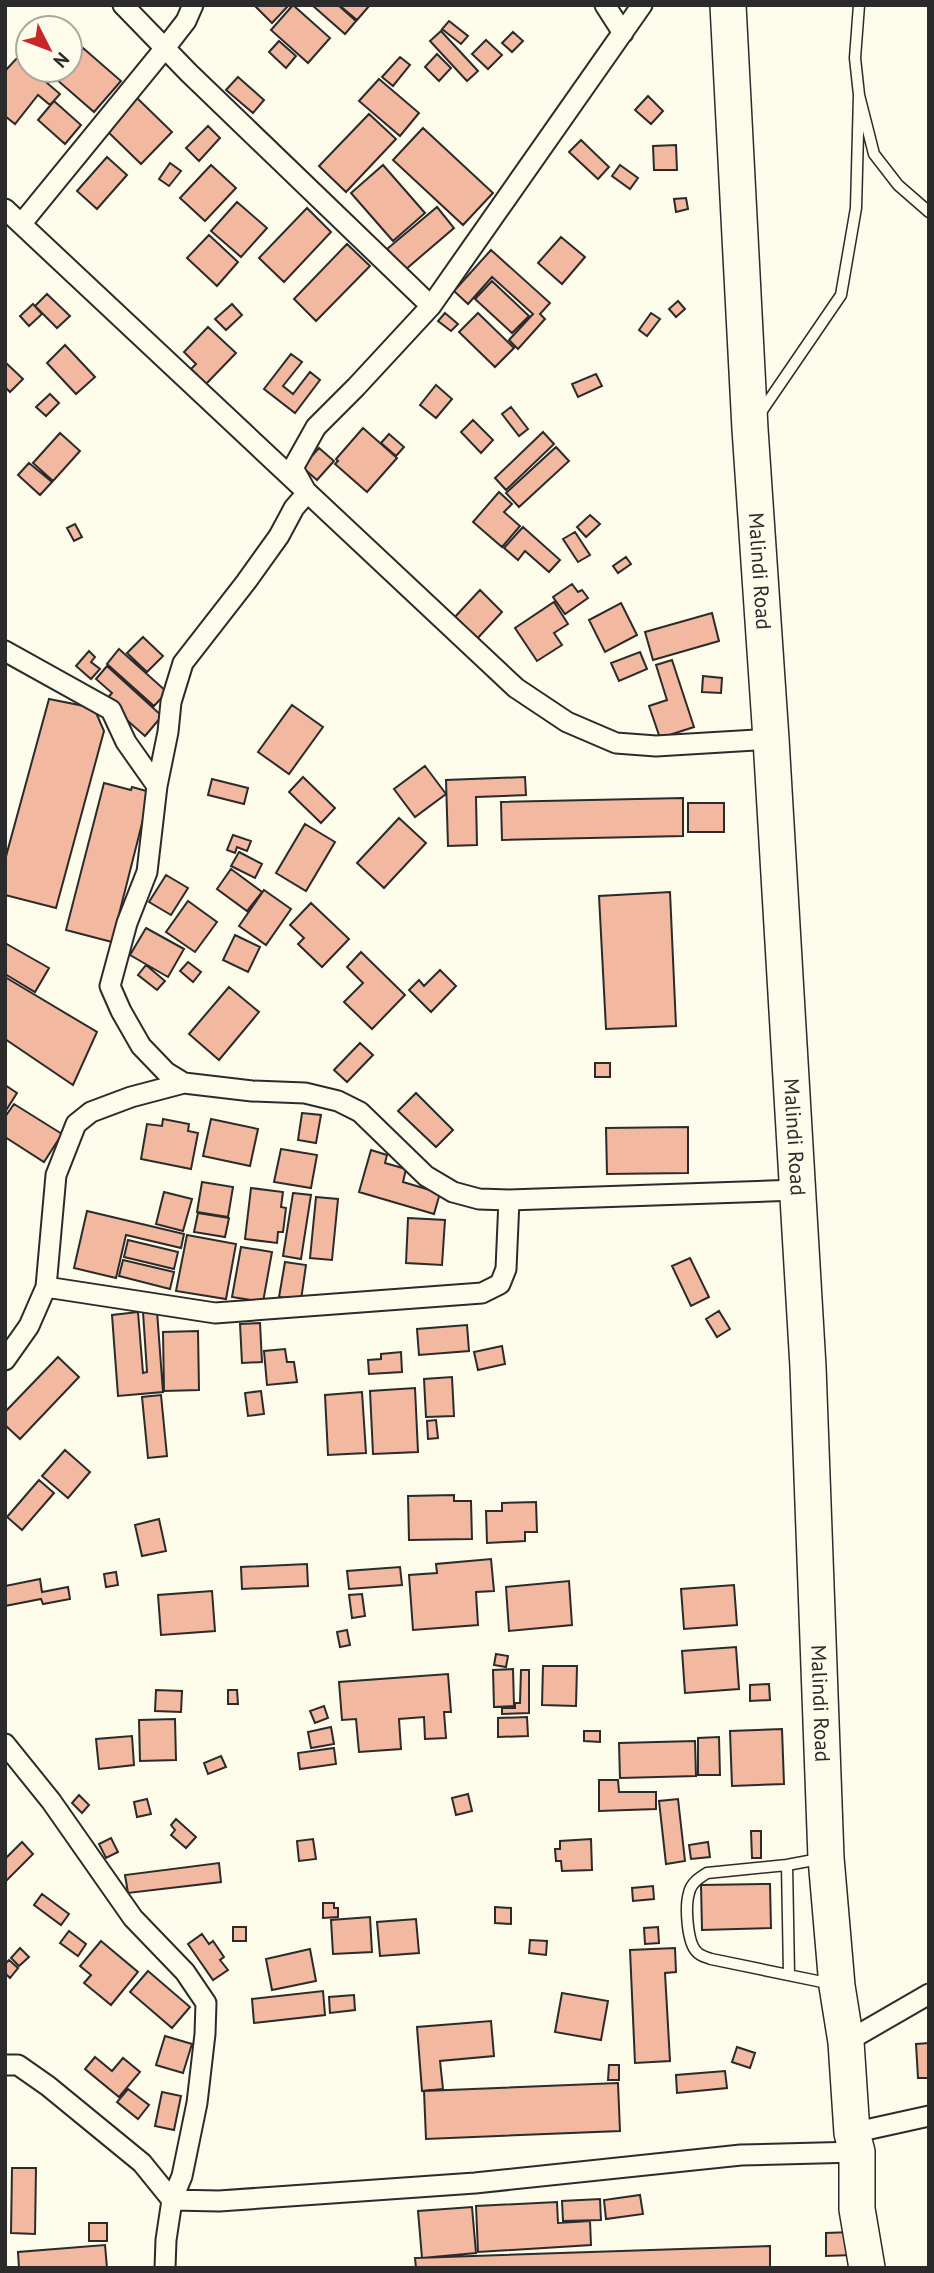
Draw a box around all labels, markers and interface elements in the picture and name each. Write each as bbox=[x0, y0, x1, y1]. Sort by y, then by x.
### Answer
north arrow bbox=[14, 14, 84, 84]
text: N bbox=[49, 48, 75, 73]
street label: Malindi Road bbox=[743, 512, 778, 631]
street label: Malindi Road bbox=[778, 1078, 812, 1196]
street label: Malindi Road bbox=[805, 1644, 836, 1763]

